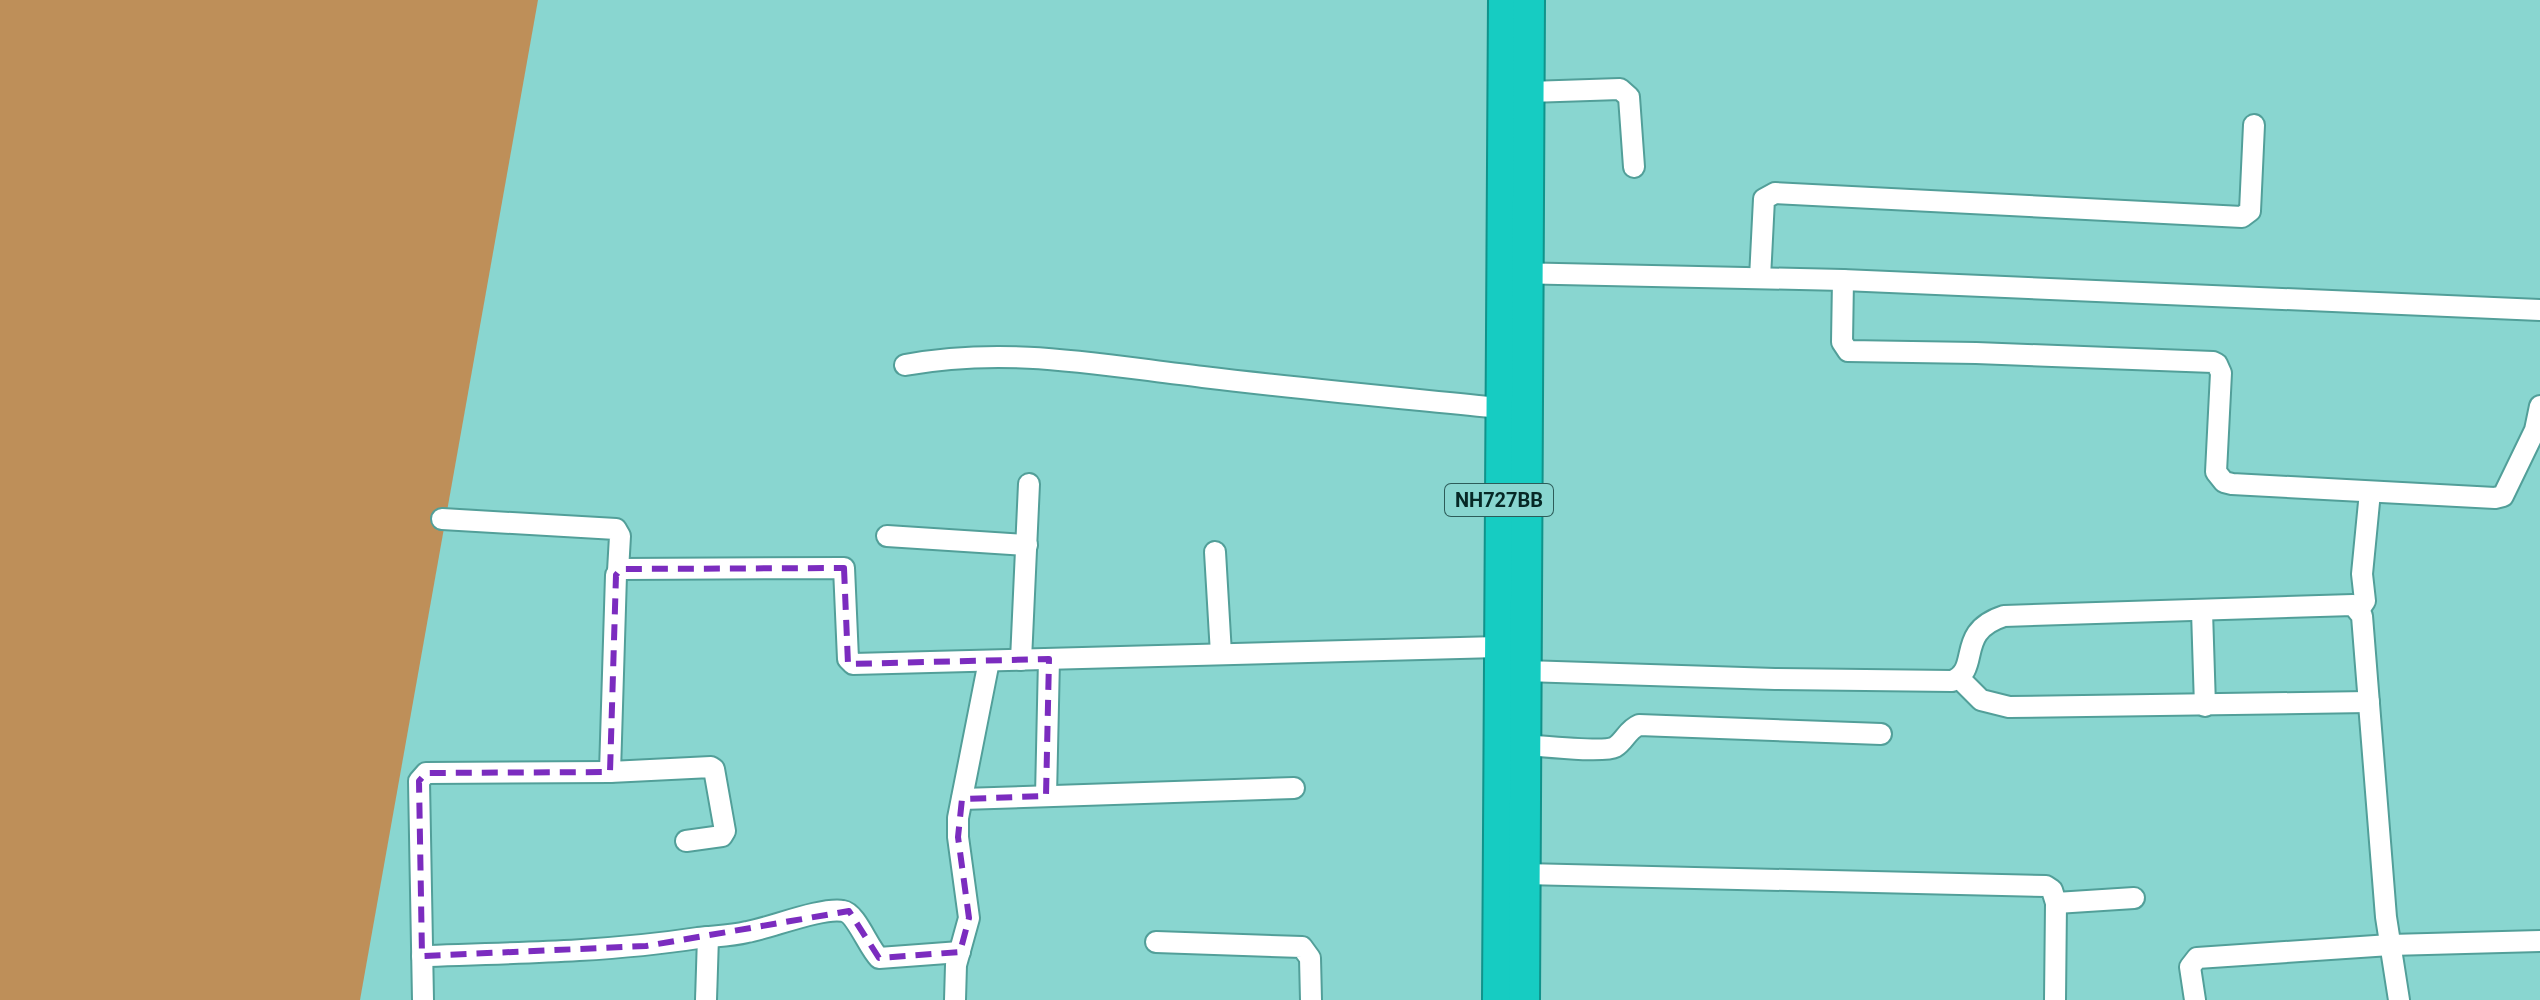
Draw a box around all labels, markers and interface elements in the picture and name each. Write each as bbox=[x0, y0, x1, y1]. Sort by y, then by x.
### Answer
road number: NH727BB bbox=[1445, 484, 1553, 516]

